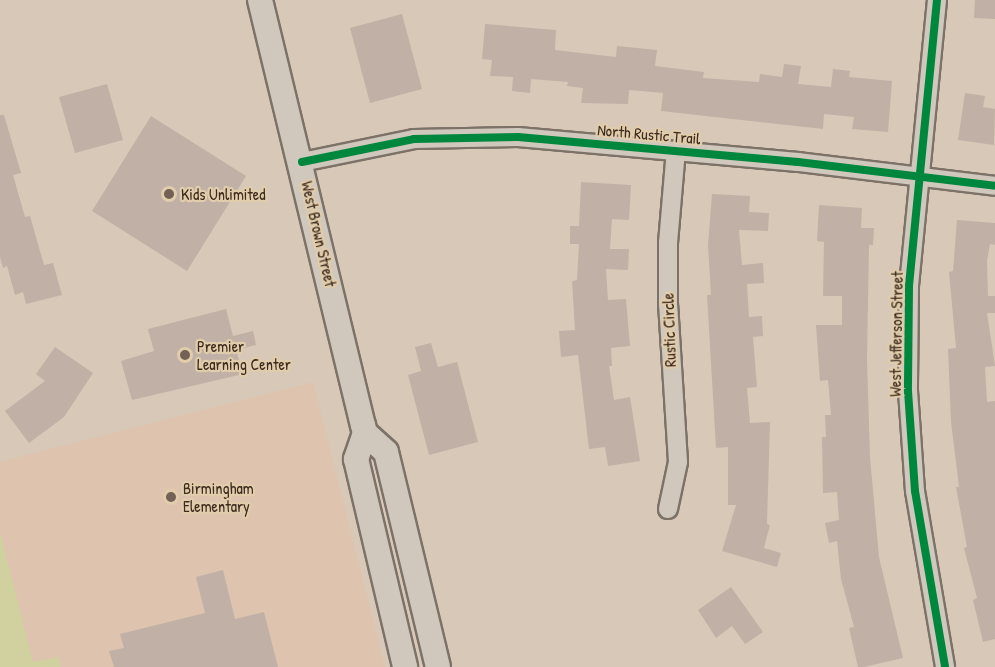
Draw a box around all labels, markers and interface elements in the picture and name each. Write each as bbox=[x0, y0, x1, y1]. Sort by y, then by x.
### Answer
street label: North Rustic Trail bbox=[597, 120, 701, 148]
street label: West Brown Street bbox=[298, 179, 340, 289]
place label: Kids Unlimited bbox=[181, 184, 265, 204]
marker: Kids Unlimited bbox=[162, 187, 176, 201]
street label: West Jefferson Street bbox=[885, 271, 907, 397]
street label: Rustic Circle bbox=[658, 293, 680, 367]
place label: Premier Learning Center bbox=[197, 336, 291, 374]
marker: Premier Learning Center bbox=[178, 348, 192, 362]
place label: Birmingham Elementary bbox=[183, 478, 254, 516]
marker: Birmingham Elementary bbox=[164, 490, 178, 504]

